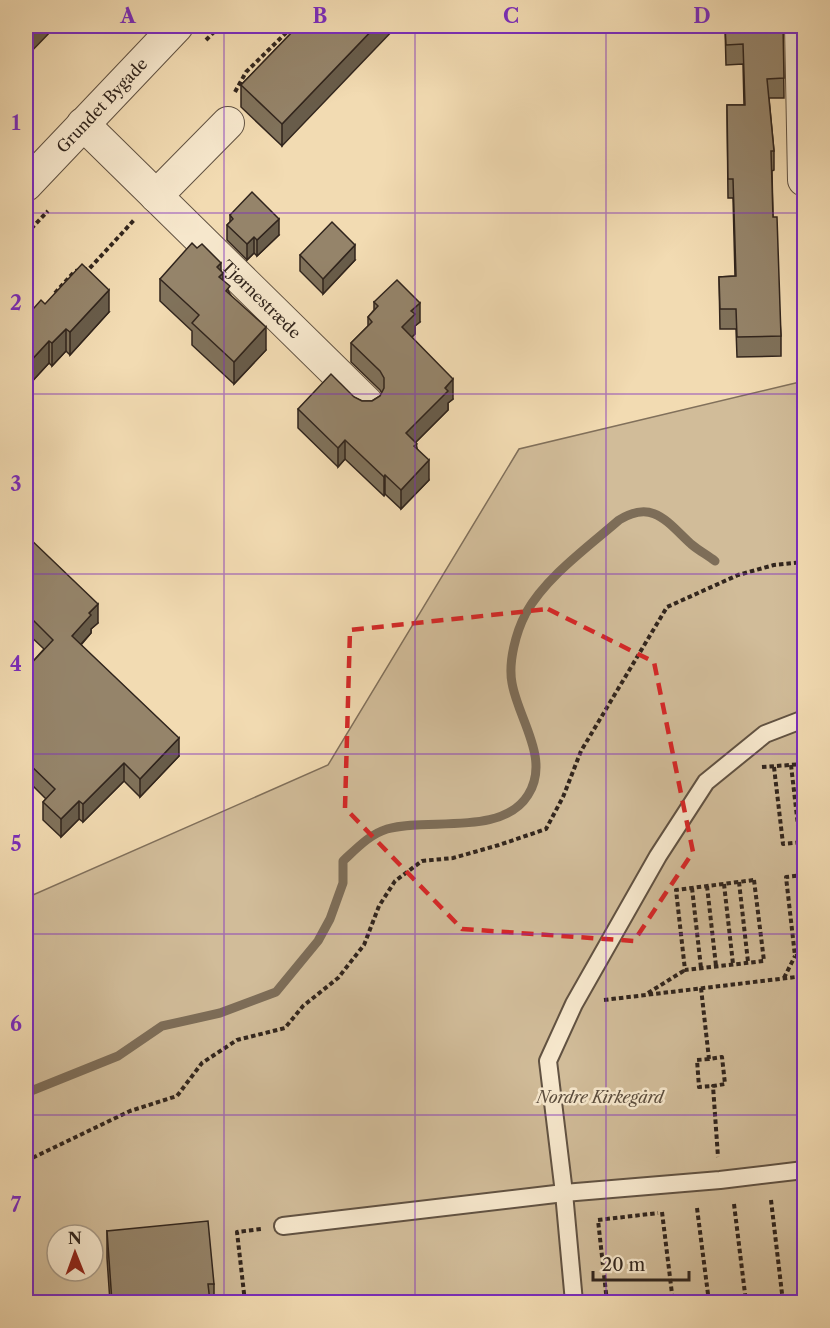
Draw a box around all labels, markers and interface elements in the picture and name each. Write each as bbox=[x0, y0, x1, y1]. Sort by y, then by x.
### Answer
text: A bbox=[119, 4, 136, 28]
text: B bbox=[313, 4, 328, 28]
text: C bbox=[503, 4, 519, 28]
text: D bbox=[693, 4, 711, 28]
street label: Grundet Bygade bbox=[52, 54, 151, 157]
text: 1 bbox=[12, 111, 21, 135]
street label: Tjørnestræde bbox=[217, 256, 305, 343]
text: 2 bbox=[10, 291, 22, 315]
text: 3 bbox=[10, 472, 22, 496]
text: 4 bbox=[10, 652, 22, 676]
text: 5 bbox=[10, 832, 22, 856]
text: 6 bbox=[10, 1012, 22, 1036]
park label: Nordre Kirkegård bbox=[534, 1087, 665, 1107]
text: 7 bbox=[11, 1193, 22, 1217]
north arrow bbox=[45, 1223, 105, 1283]
text: N bbox=[68, 1228, 82, 1248]
scale bar bbox=[593, 1244, 689, 1282]
text: 20 m bbox=[602, 1254, 646, 1276]

